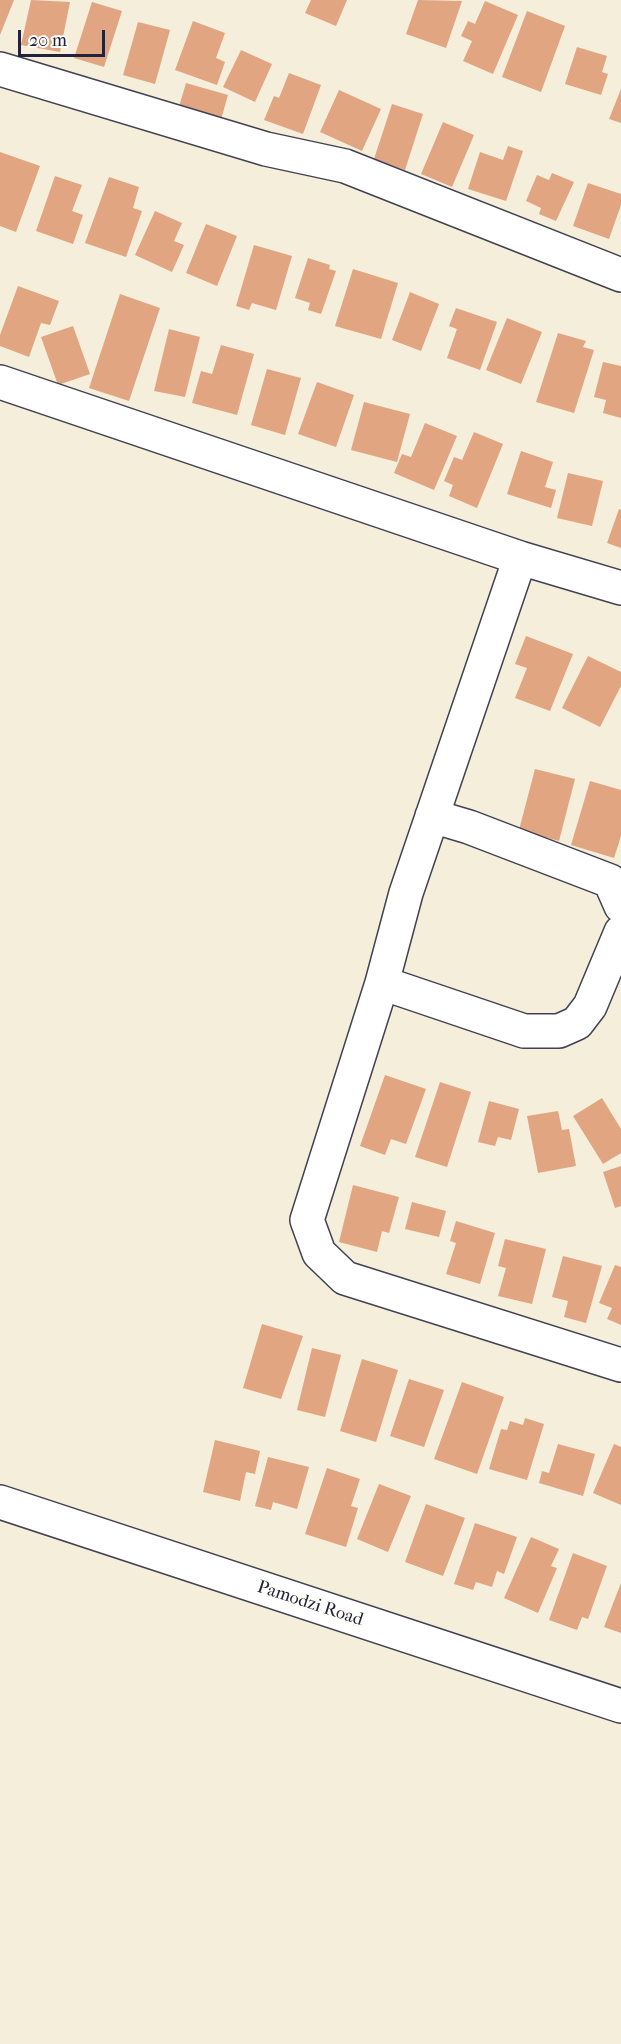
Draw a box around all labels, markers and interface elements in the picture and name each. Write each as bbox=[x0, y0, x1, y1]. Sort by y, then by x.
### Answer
scale bar bbox=[21, 18, 108, 56]
text: 20 m bbox=[29, 30, 67, 51]
street label: Pamodzi Road bbox=[254, 1577, 366, 1631]

